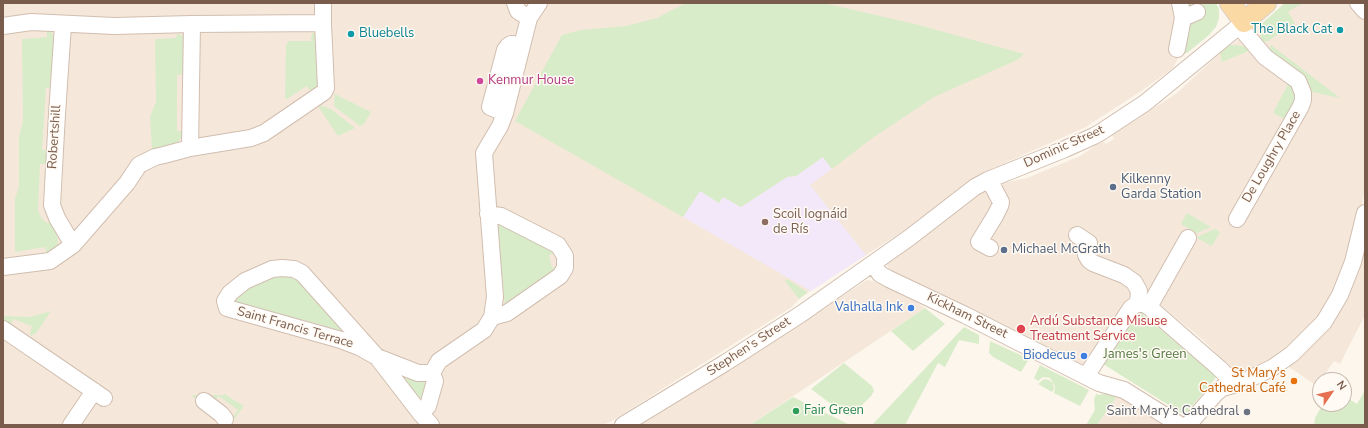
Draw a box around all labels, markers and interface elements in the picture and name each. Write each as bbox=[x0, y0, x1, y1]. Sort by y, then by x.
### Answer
place label: The Black Cat bbox=[1251, 22, 1332, 38]
marker: The Black Cat bbox=[1335, 25, 1345, 35]
place label: Bluebells bbox=[359, 26, 414, 42]
marker: Bluebells bbox=[346, 29, 356, 39]
place label: Kenmur House bbox=[488, 73, 574, 89]
marker: Kenmur House bbox=[475, 76, 485, 86]
street label: Robertshill bbox=[45, 104, 65, 170]
street label: De Loughry Place bbox=[1239, 108, 1305, 206]
street label: Dominic Street bbox=[1021, 122, 1107, 172]
place label: Kilkenny Garda Station bbox=[1121, 172, 1201, 203]
marker: Kilkenny Garda Station bbox=[1108, 182, 1118, 192]
place label: Scoil Iognáid de Rís bbox=[773, 207, 847, 238]
marker: Scoil Iognáid de Rís bbox=[760, 217, 770, 227]
place label: Michael McGrath bbox=[1012, 242, 1111, 258]
marker: Michael McGrath bbox=[999, 245, 1009, 255]
street label: Kickham Street bbox=[924, 290, 1010, 342]
place label: Valhalla Ink bbox=[835, 300, 903, 316]
marker: Valhalla Ink bbox=[906, 303, 916, 313]
street label: Saint Francis Terrace bbox=[235, 304, 355, 352]
street label: Stephen's Street bbox=[704, 314, 794, 380]
place label: Ardú Substance Misuse Treatment Service bbox=[1030, 314, 1167, 345]
marker: Ardú Substance Misuse Treatment Service bbox=[1015, 323, 1027, 335]
park label: James's Green bbox=[1103, 347, 1187, 363]
place label: Biodecus bbox=[1023, 348, 1076, 364]
marker: Biodecus bbox=[1079, 351, 1089, 361]
place label: St Mary's Cathedral Café bbox=[1199, 366, 1286, 397]
north arrow bbox=[1312, 372, 1352, 412]
marker: St Mary's Cathedral Café bbox=[1289, 376, 1299, 386]
text: N bbox=[1333, 378, 1350, 393]
place label: Fair Green bbox=[804, 403, 864, 419]
place label: Saint Mary's Cathedral bbox=[1106, 404, 1239, 420]
marker: Fair Green bbox=[791, 406, 801, 416]
marker: Saint Mary's Cathedral bbox=[1242, 407, 1252, 417]

